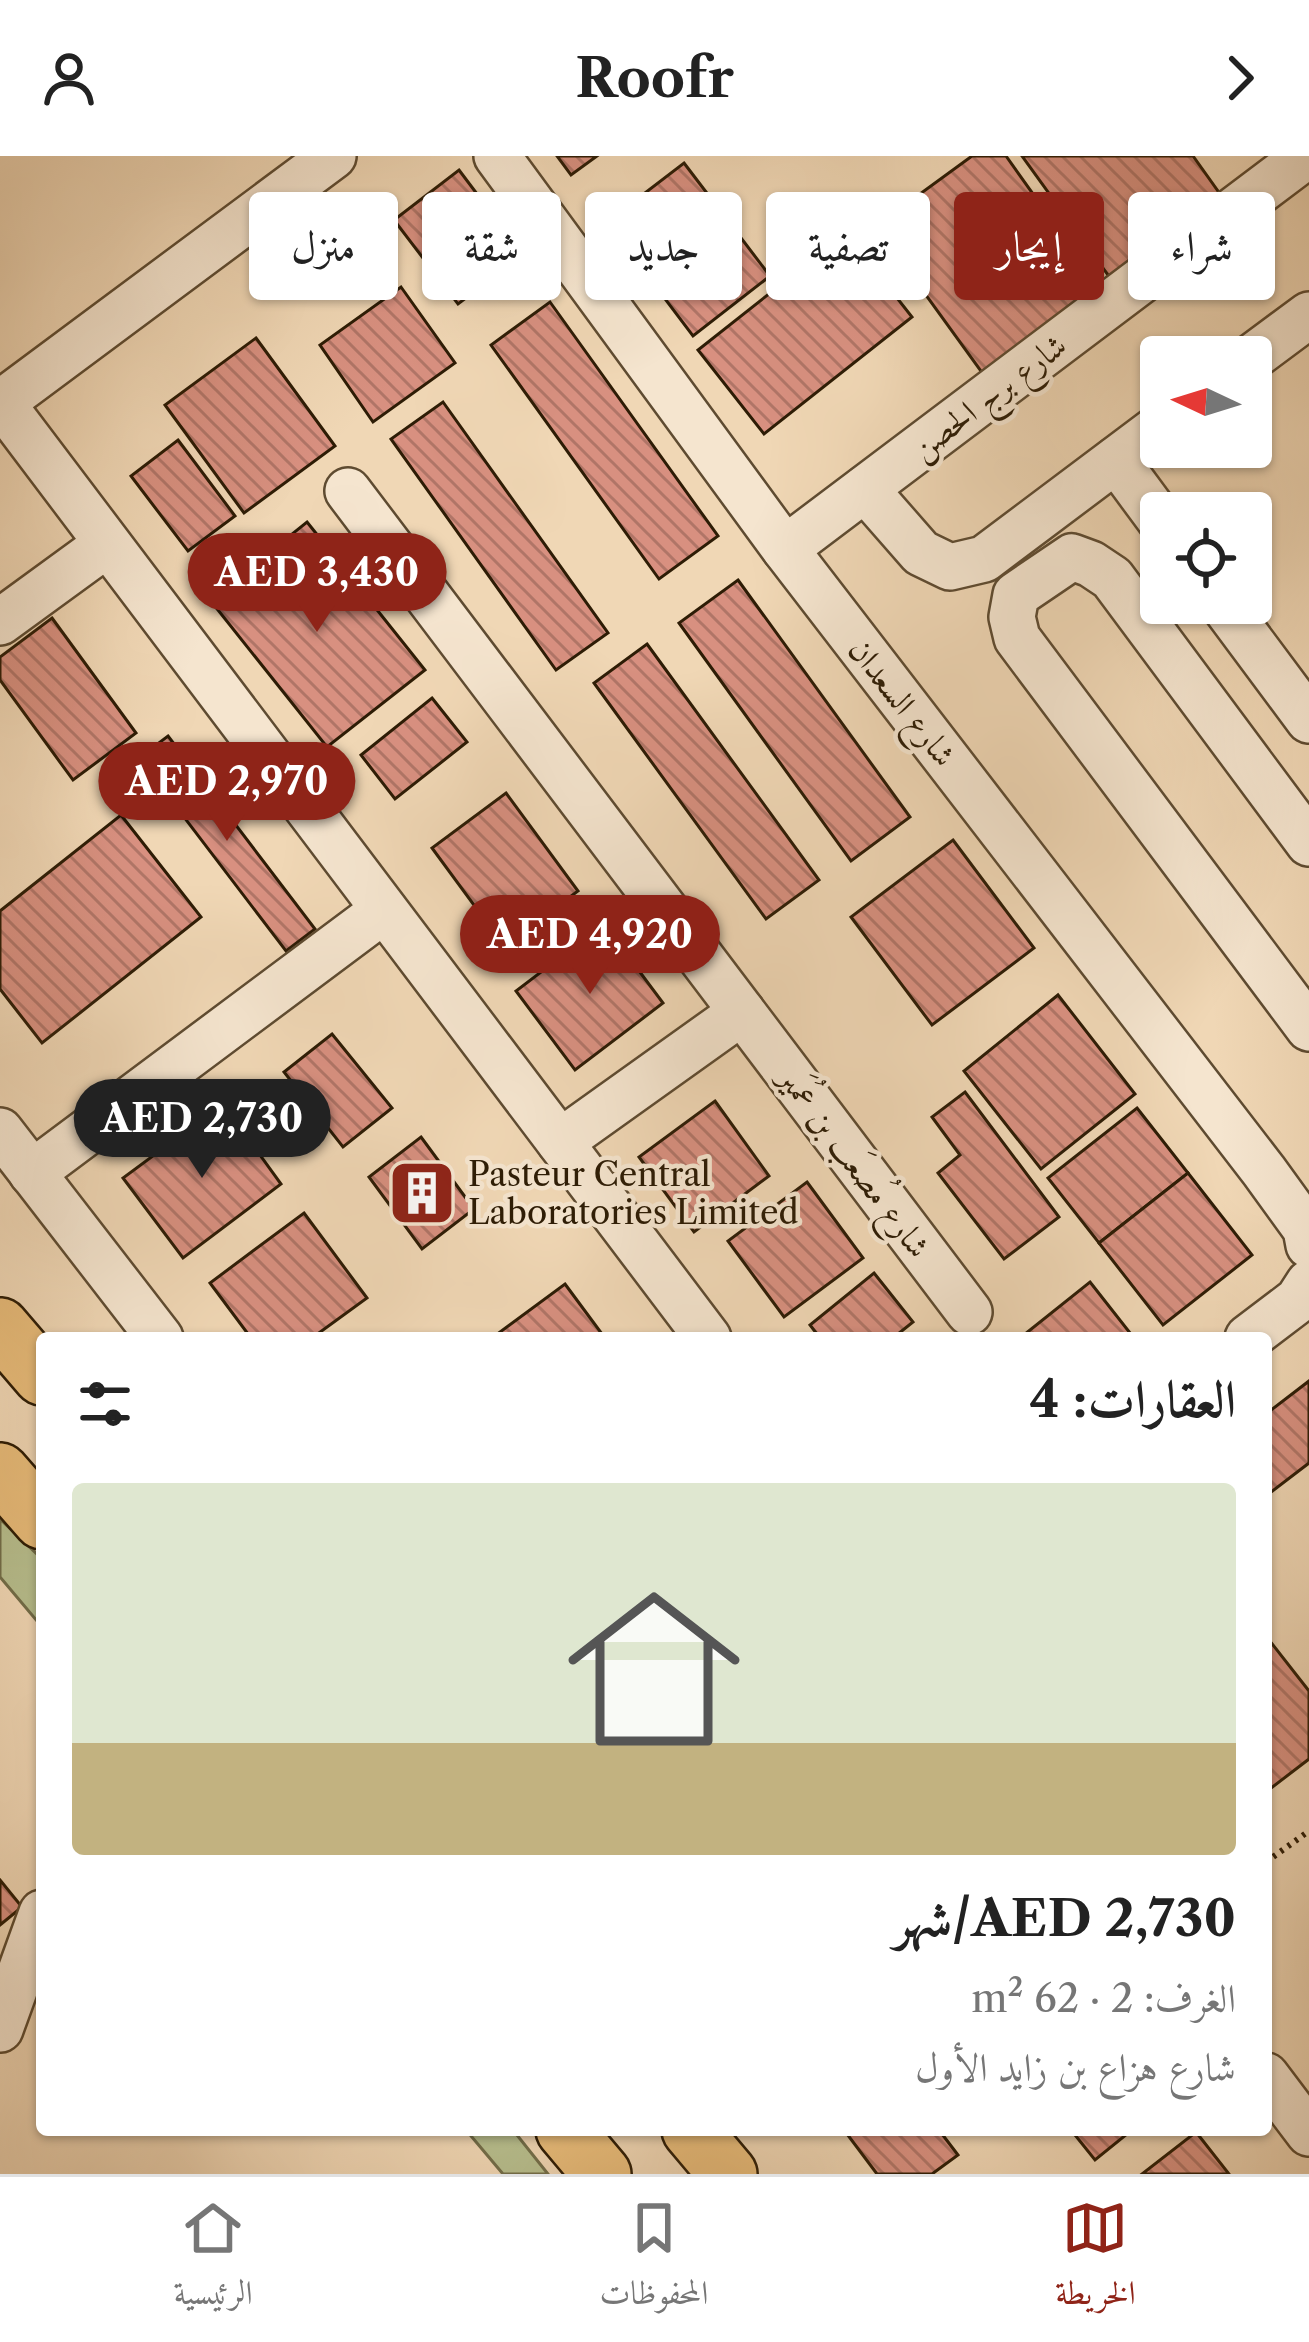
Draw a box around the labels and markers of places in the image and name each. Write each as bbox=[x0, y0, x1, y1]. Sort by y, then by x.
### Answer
pin: AED 3,430 bbox=[180, 533, 454, 635]
pin: AED 2,970 bbox=[90, 742, 364, 844]
pin: AED 4,920 bbox=[453, 895, 727, 997]
pin: AED 2,730 bbox=[65, 1079, 339, 1181]
place label: Pasteur Central Laboratories Limited bbox=[468, 1154, 798, 1233]
building icon: Pasteur Central Laboratories Limited bbox=[387, 1158, 457, 1228]

